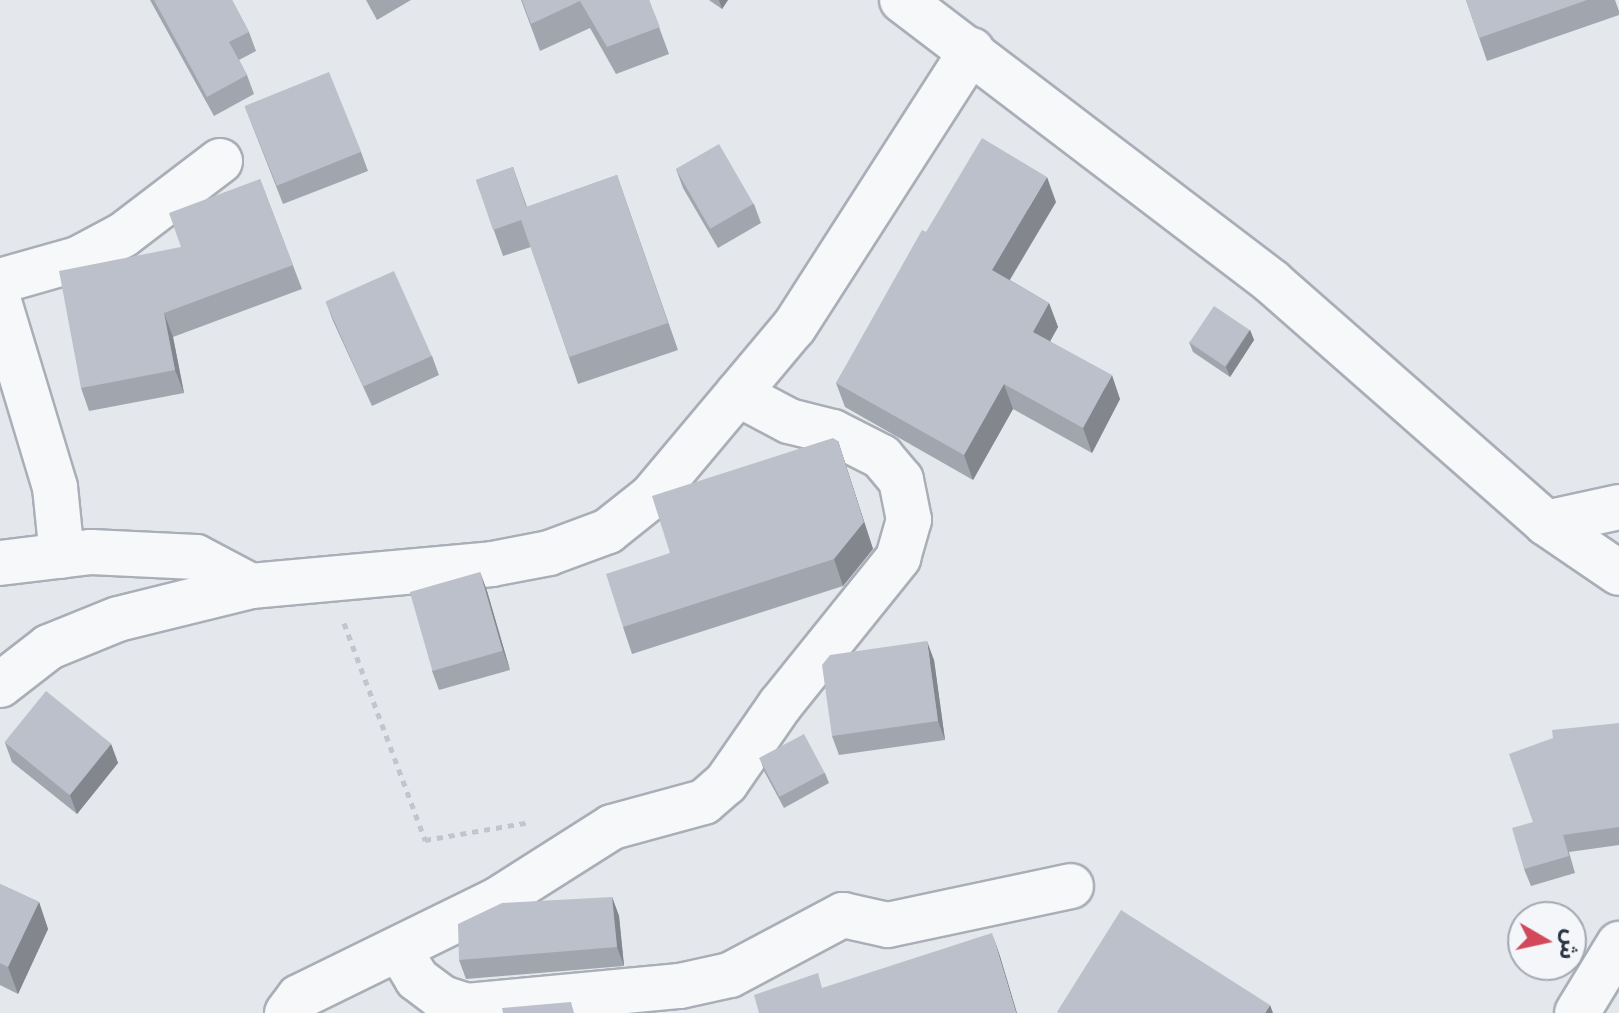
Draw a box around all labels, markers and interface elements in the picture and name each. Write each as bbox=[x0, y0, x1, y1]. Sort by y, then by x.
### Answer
north arrow bbox=[1507, 901, 1587, 981]
text: ش bbox=[1555, 928, 1584, 961]

